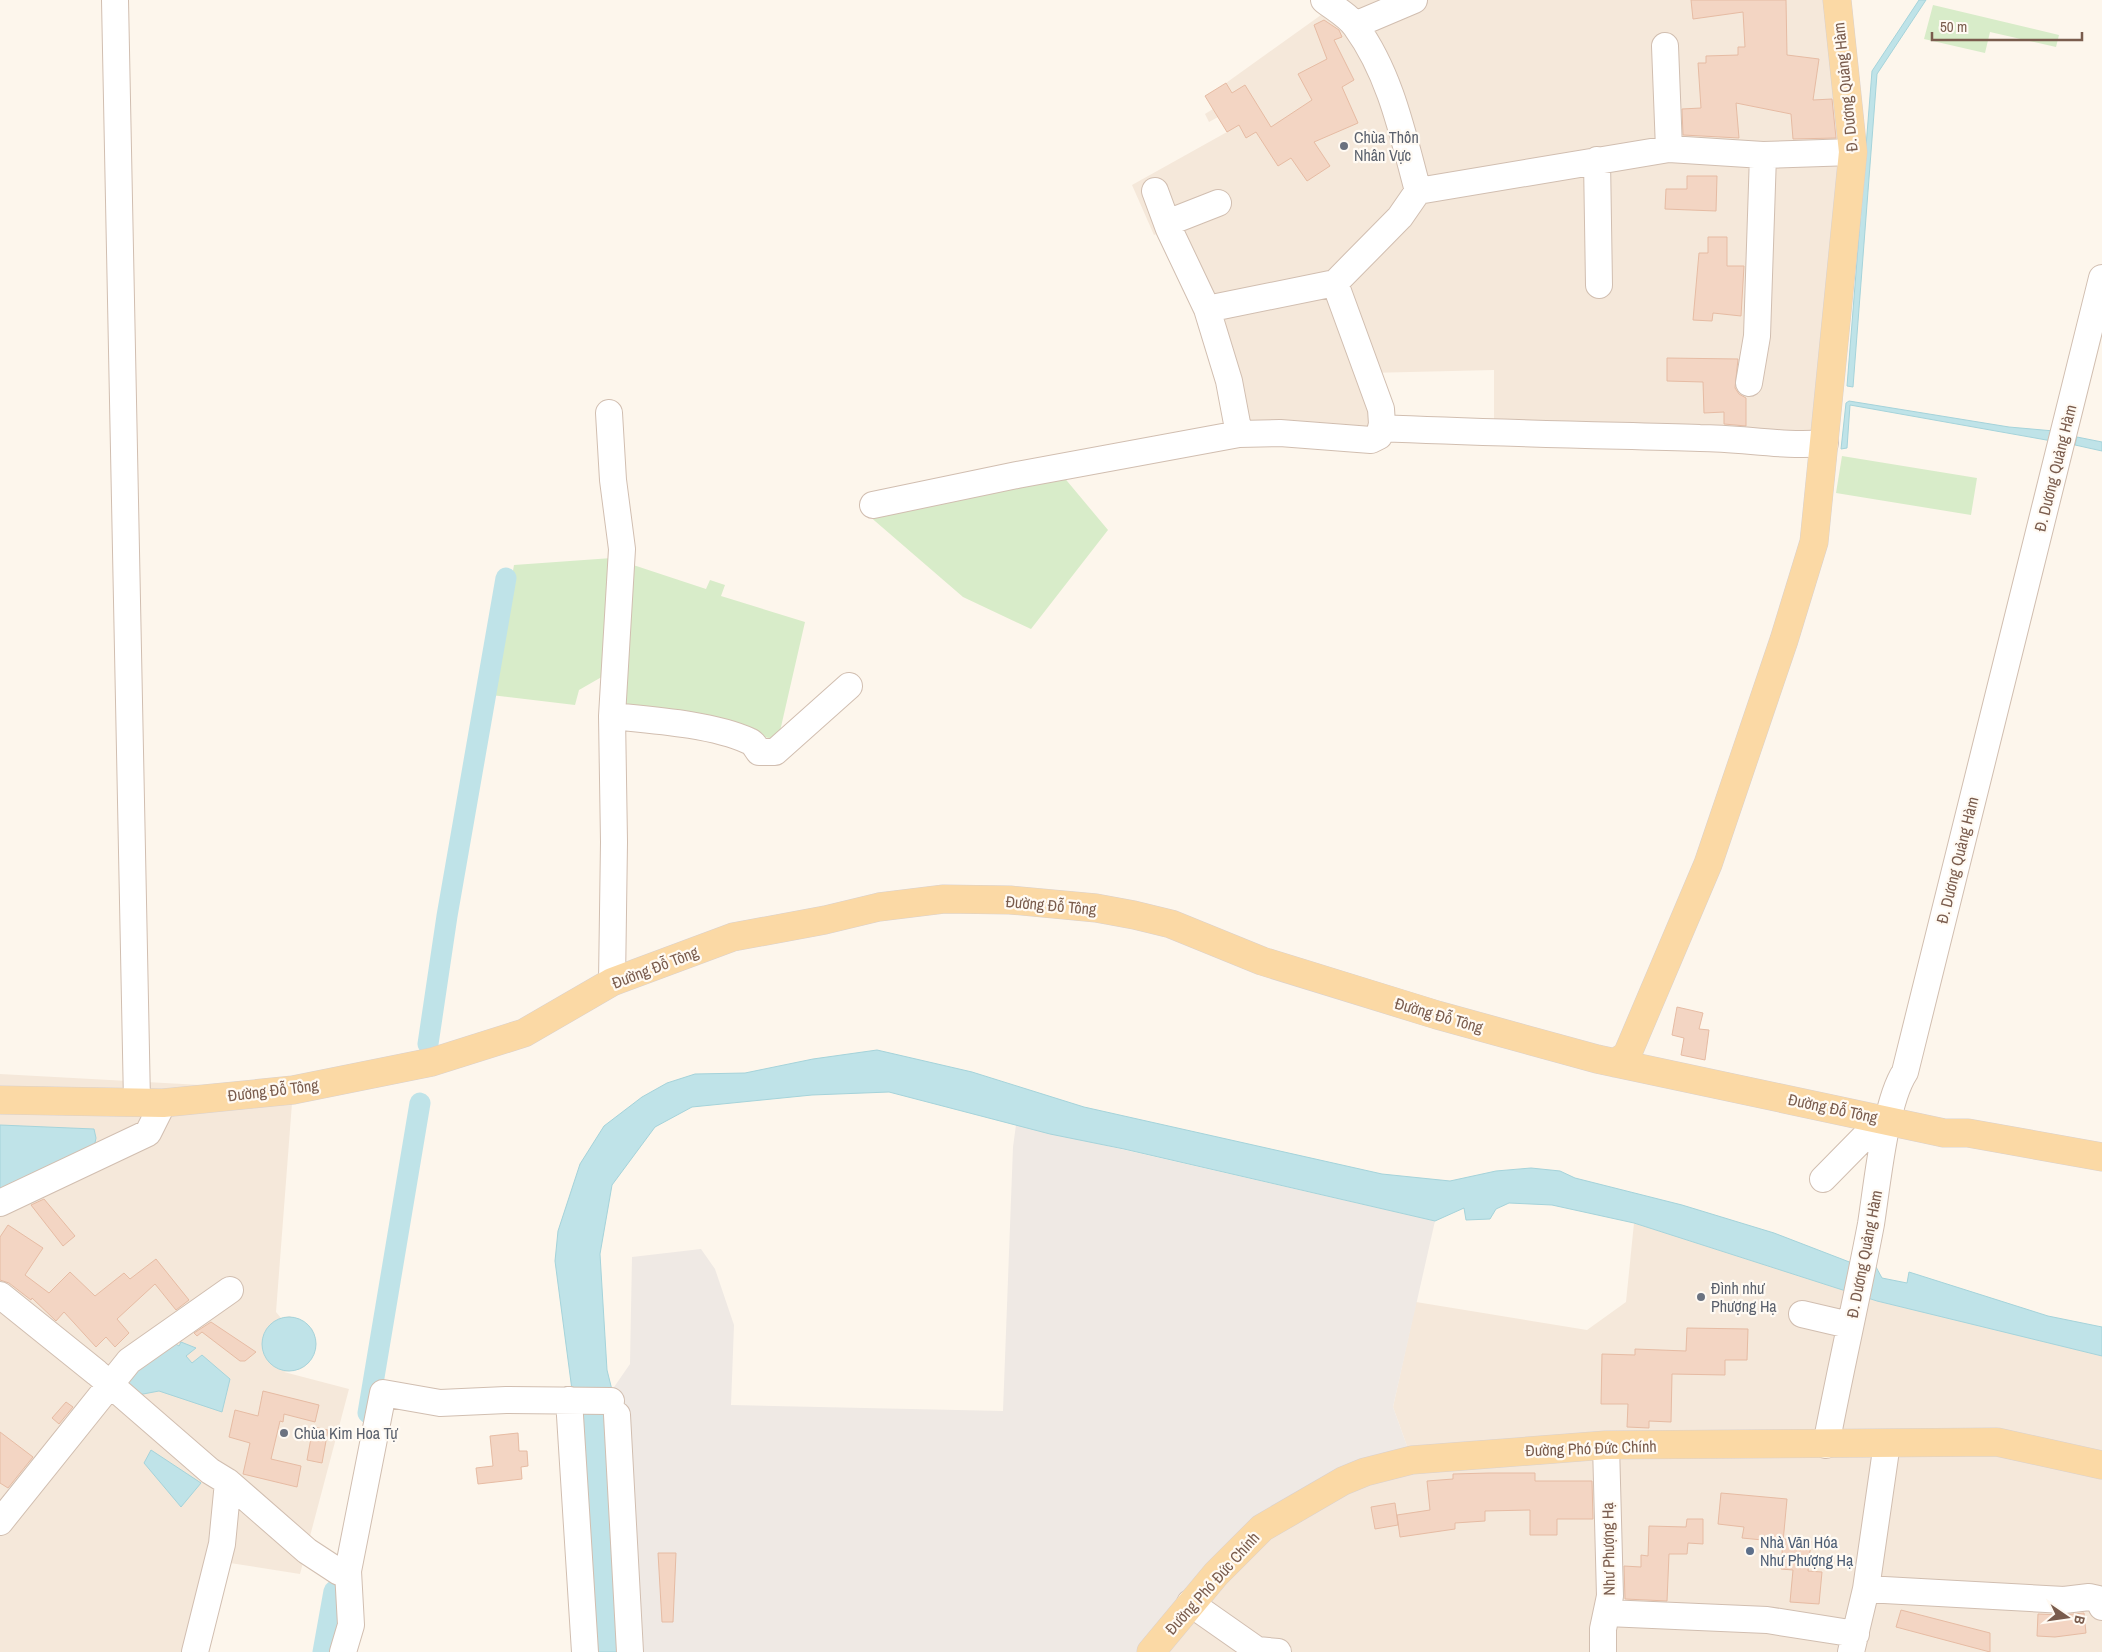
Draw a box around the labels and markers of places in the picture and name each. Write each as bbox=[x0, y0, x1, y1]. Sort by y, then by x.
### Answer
place label: Chùa Thôn Nhân Vực bbox=[1354, 126, 1419, 166]
marker: Chùa Thôn Nhân Vực bbox=[1338, 140, 1350, 152]
place label: Đình như Phượng Hạ bbox=[1711, 1277, 1777, 1317]
marker: Đình như Phượng Hạ bbox=[1695, 1291, 1707, 1303]
place label: Chùa Kim Hoa Tự bbox=[294, 1422, 398, 1444]
marker: Chùa Kim Hoa Tự bbox=[278, 1427, 290, 1439]
place label: Nhà Văn Hóa Như Phượng Hạ bbox=[1760, 1531, 1854, 1571]
marker: Nhà Văn Hóa Như Phượng Hạ bbox=[1744, 1545, 1756, 1557]

